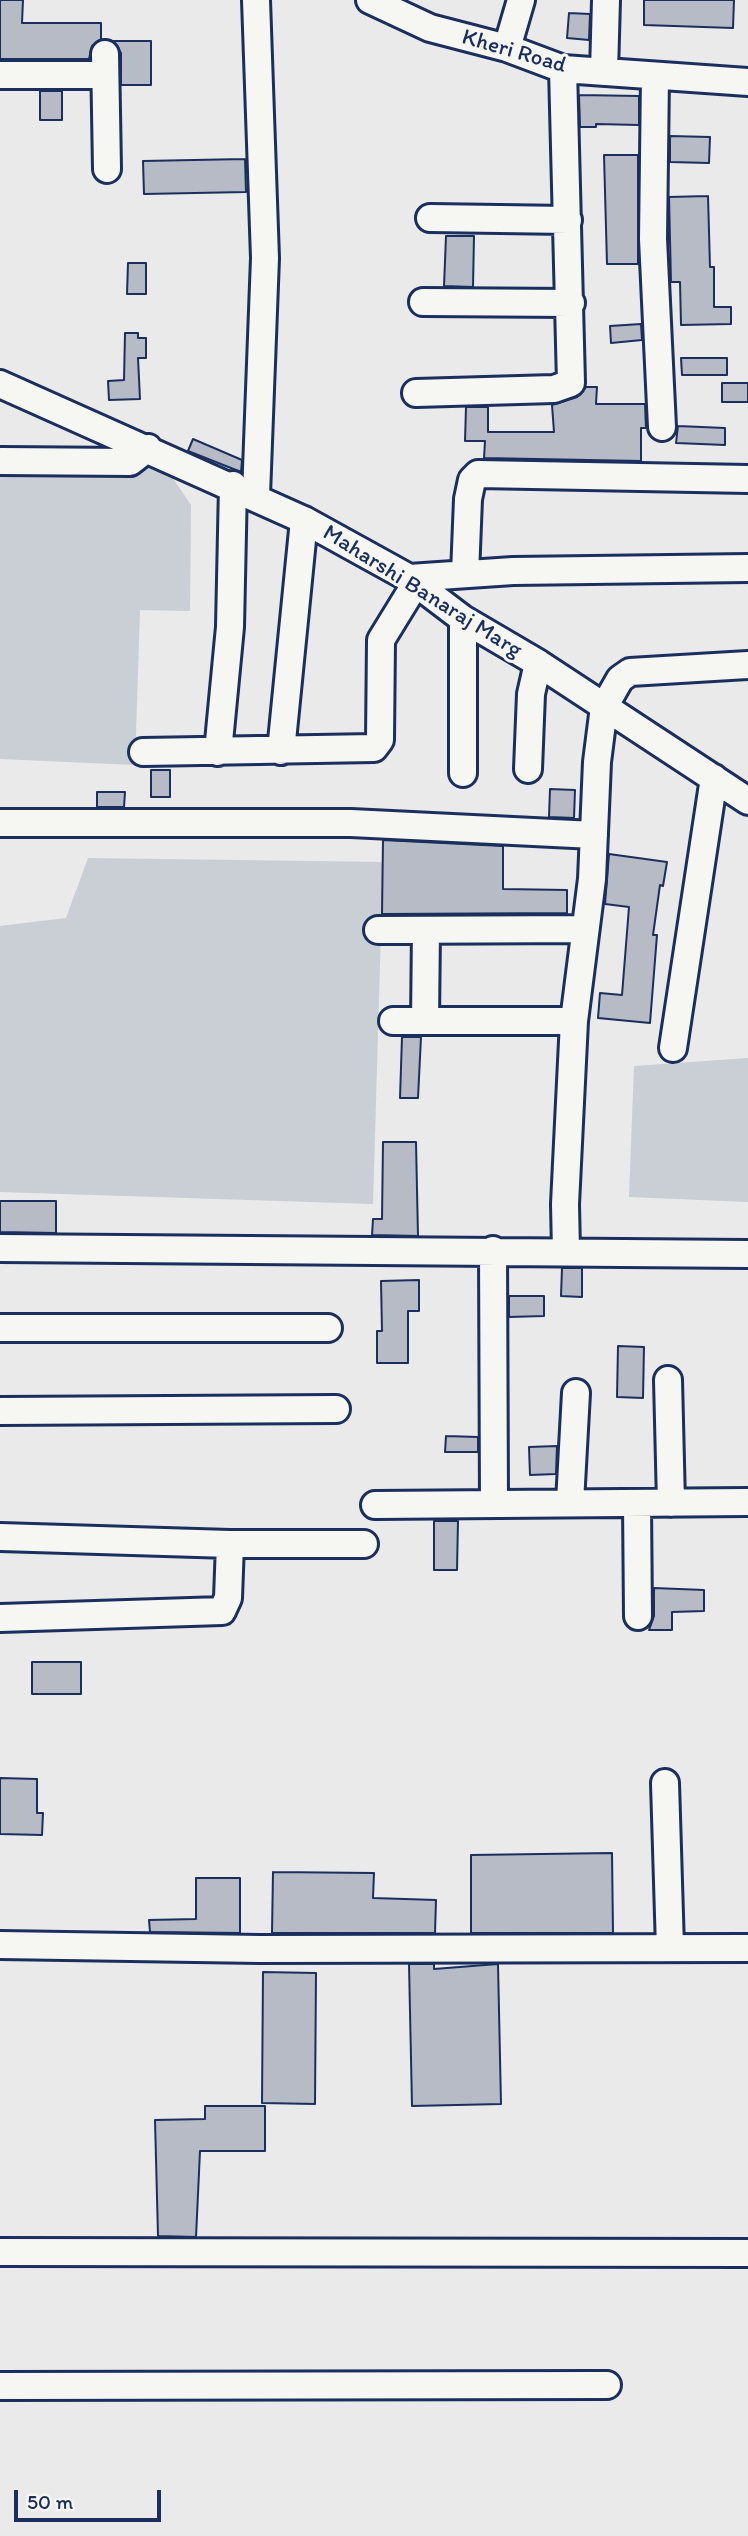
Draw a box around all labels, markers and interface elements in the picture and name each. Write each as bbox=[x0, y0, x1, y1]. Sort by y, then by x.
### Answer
street label: Kheri Road bbox=[459, 24, 569, 80]
street label: Maharshi Banaraj Marg bbox=[317, 519, 527, 665]
scale bar bbox=[18, 2476, 164, 2520]
text: 50 m bbox=[27, 2489, 73, 2514]

